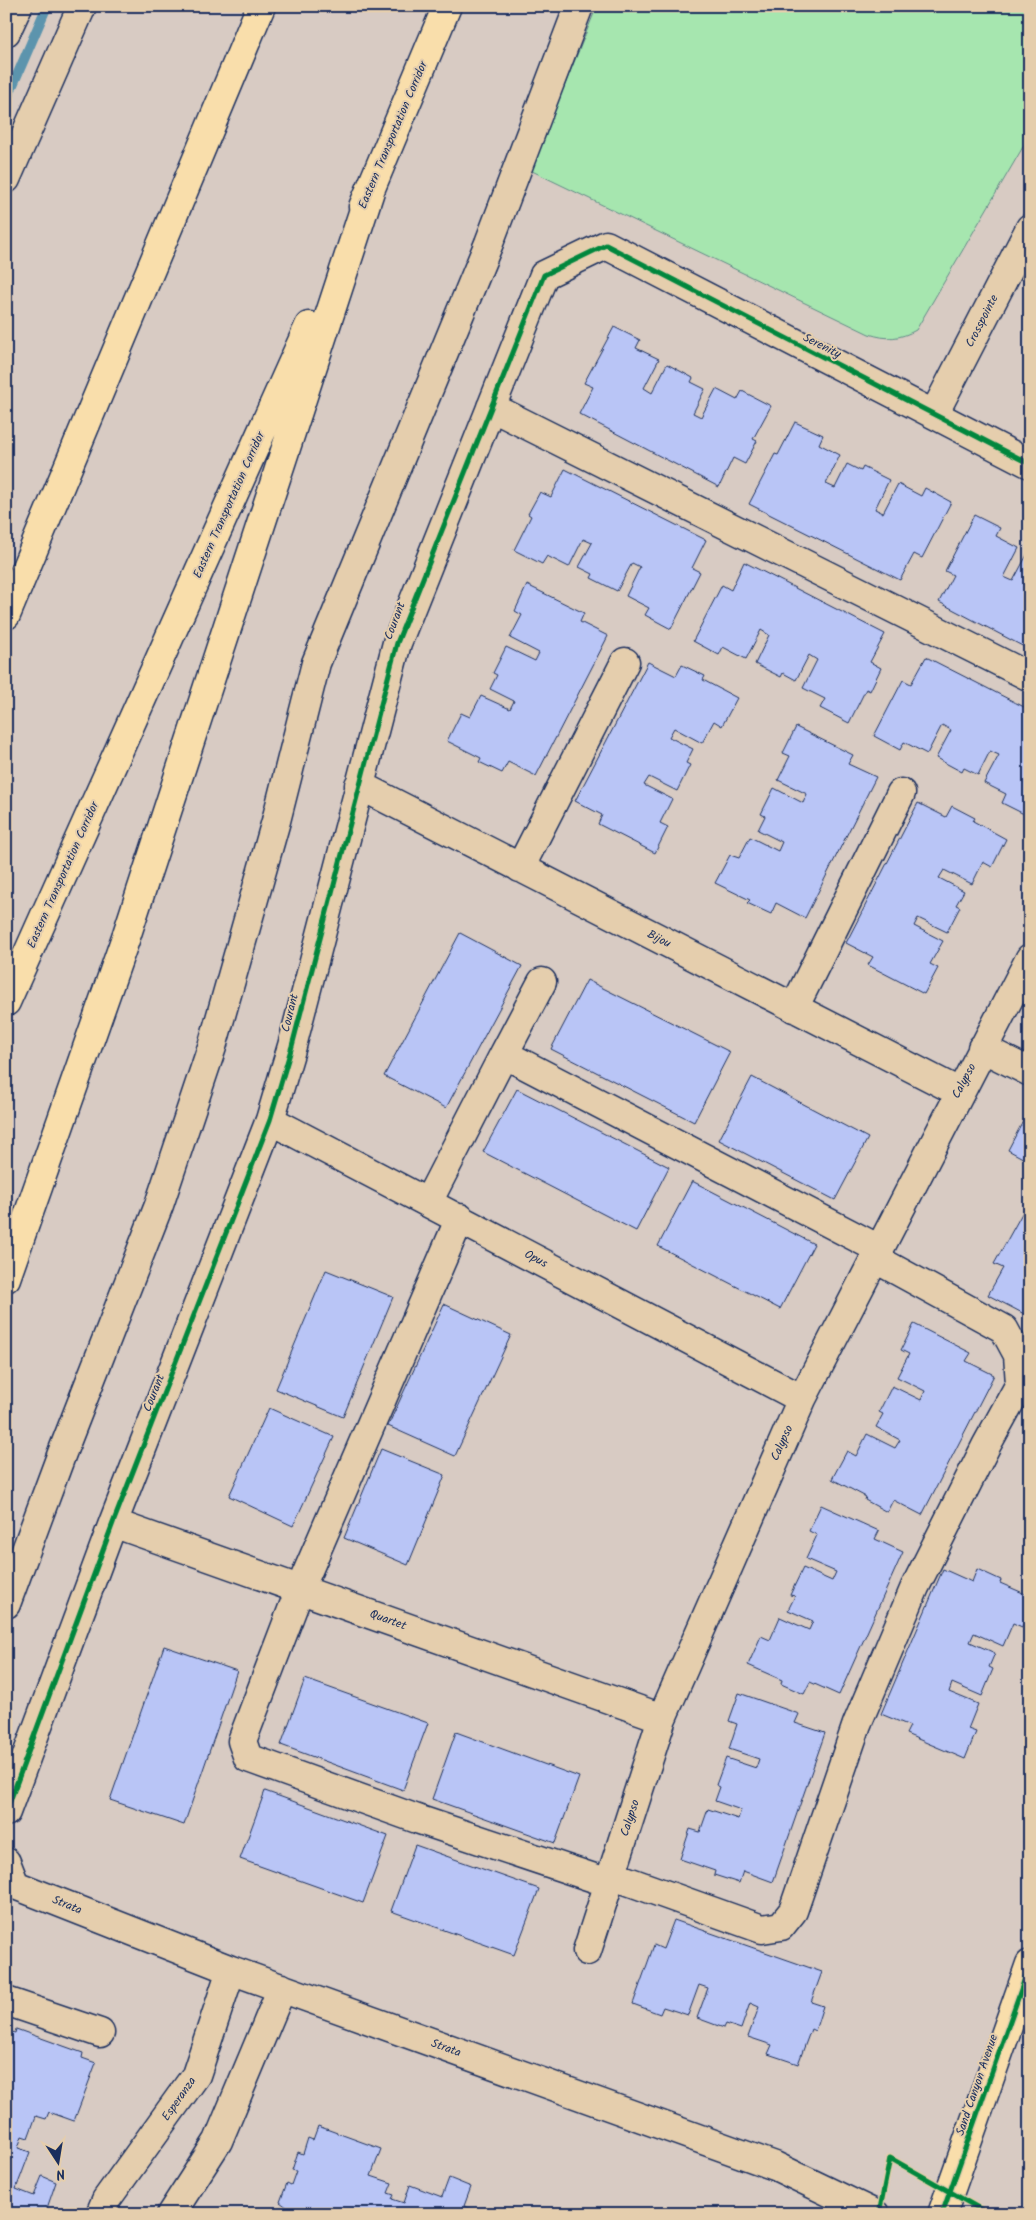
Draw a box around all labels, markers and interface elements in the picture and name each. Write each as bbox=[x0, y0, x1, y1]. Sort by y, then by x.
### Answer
street label: Eastern Transportation Corridor bbox=[353, 57, 433, 212]
street label: Crosspointe bbox=[961, 291, 1004, 351]
street label: Serenity bbox=[800, 328, 845, 364]
street label: Eastern Transportation Corridor bbox=[188, 428, 270, 581]
street label: Courant bbox=[379, 599, 411, 643]
street label: Eastern Transportation Corridor bbox=[22, 798, 104, 951]
street label: Bijou bbox=[644, 925, 675, 953]
street label: Courant bbox=[276, 991, 304, 1034]
street label: Calypso bbox=[947, 1060, 981, 1102]
street label: Opus bbox=[521, 1245, 551, 1273]
street label: Courant bbox=[138, 1371, 170, 1415]
street label: Calypso bbox=[766, 1422, 798, 1464]
street label: Quartet bbox=[367, 1605, 409, 1636]
street label: Calypso bbox=[615, 1797, 645, 1839]
street label: Strata bbox=[49, 1890, 85, 1920]
street label: Sand Canyon Avenue bbox=[951, 2031, 1003, 2138]
street label: Strata bbox=[428, 2034, 464, 2062]
street label: Esperanza bbox=[157, 2073, 201, 2125]
north arrow bbox=[32, 2138, 82, 2188]
text: N bbox=[54, 2162, 67, 2185]

